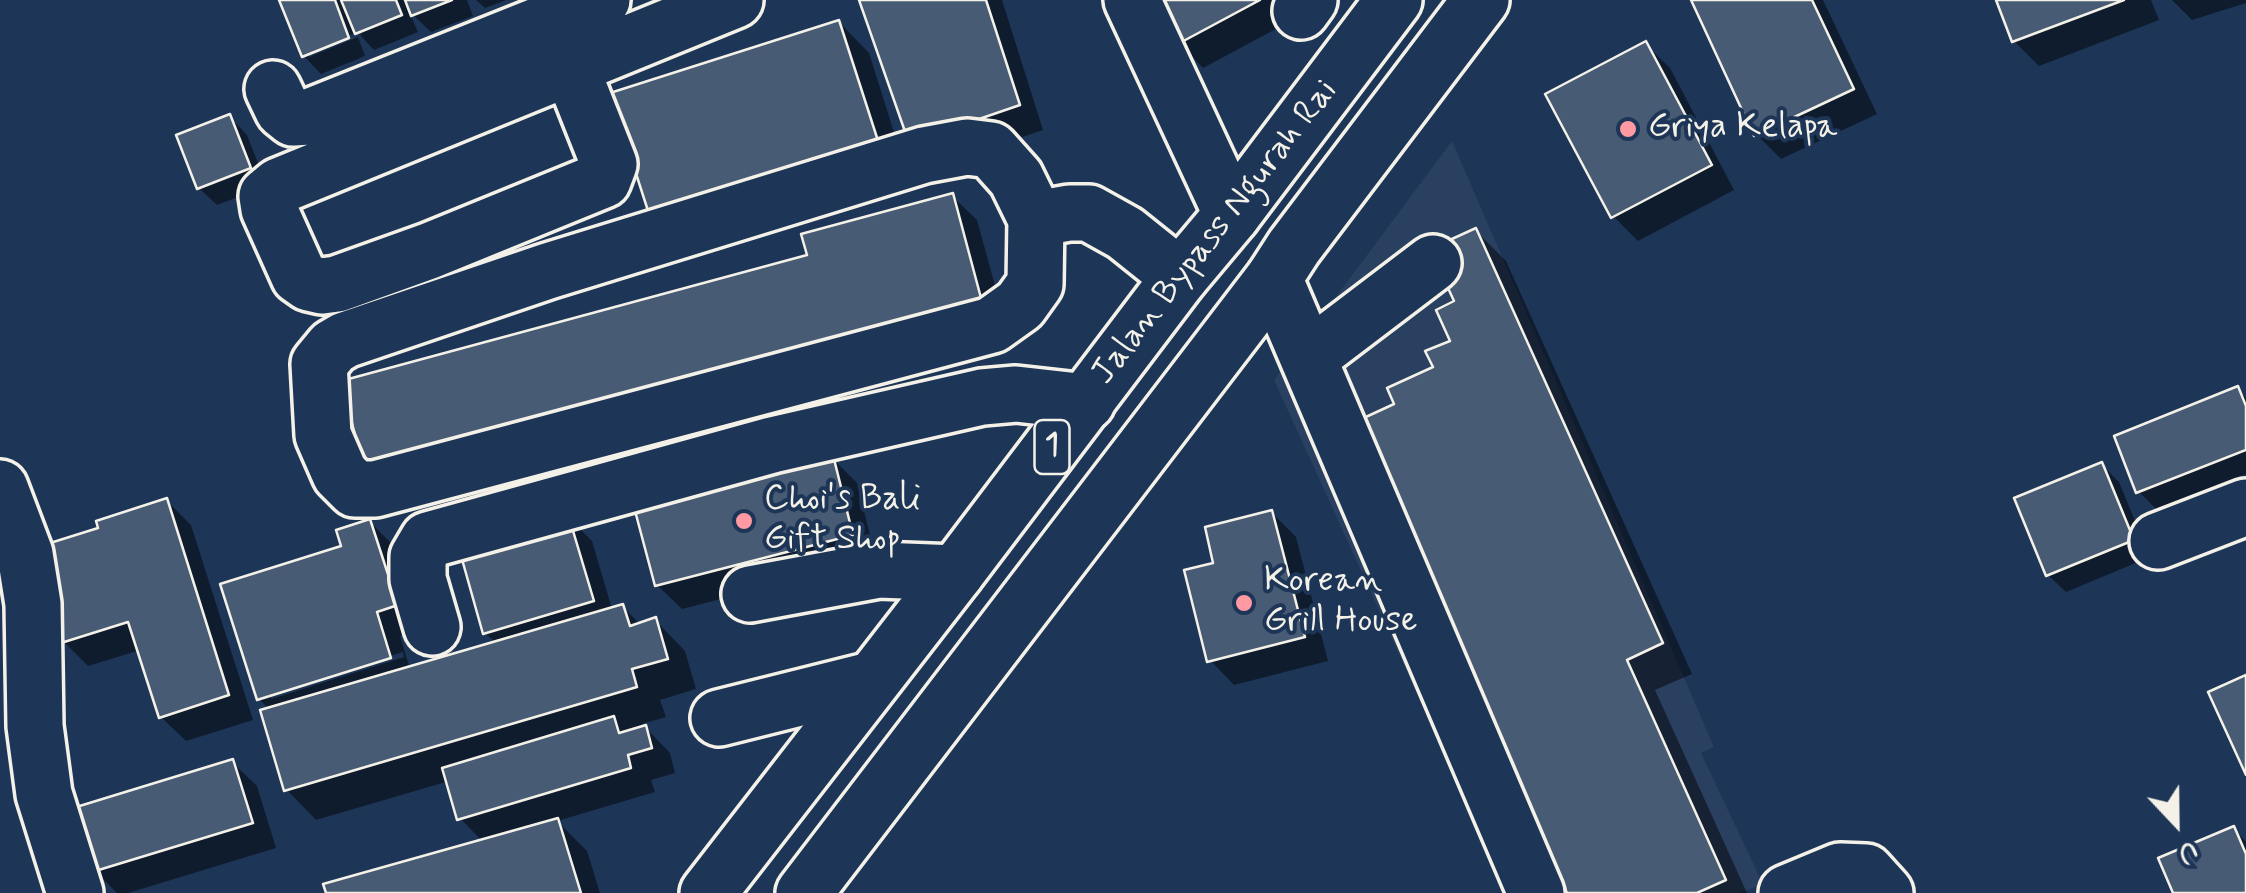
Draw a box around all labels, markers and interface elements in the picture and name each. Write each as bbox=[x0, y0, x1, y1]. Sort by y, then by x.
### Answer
street label: Jalan Bypass Ngurah Rai bbox=[1084, 72, 1348, 394]
place label: Griya Kelapa bbox=[1648, 108, 1837, 150]
marker: Griya Kelapa bbox=[1617, 118, 1639, 140]
road number: 1 bbox=[1034, 420, 1070, 474]
place label: Choi's Bali Gift Shop bbox=[764, 480, 921, 562]
marker: Choi's Bali Gift Shop bbox=[733, 510, 755, 532]
place label: Korean Grill House bbox=[1264, 562, 1417, 644]
marker: Korean Grill House bbox=[1233, 592, 1255, 614]
north arrow bbox=[2126, 773, 2226, 873]
text: U bbox=[2172, 831, 2203, 872]

